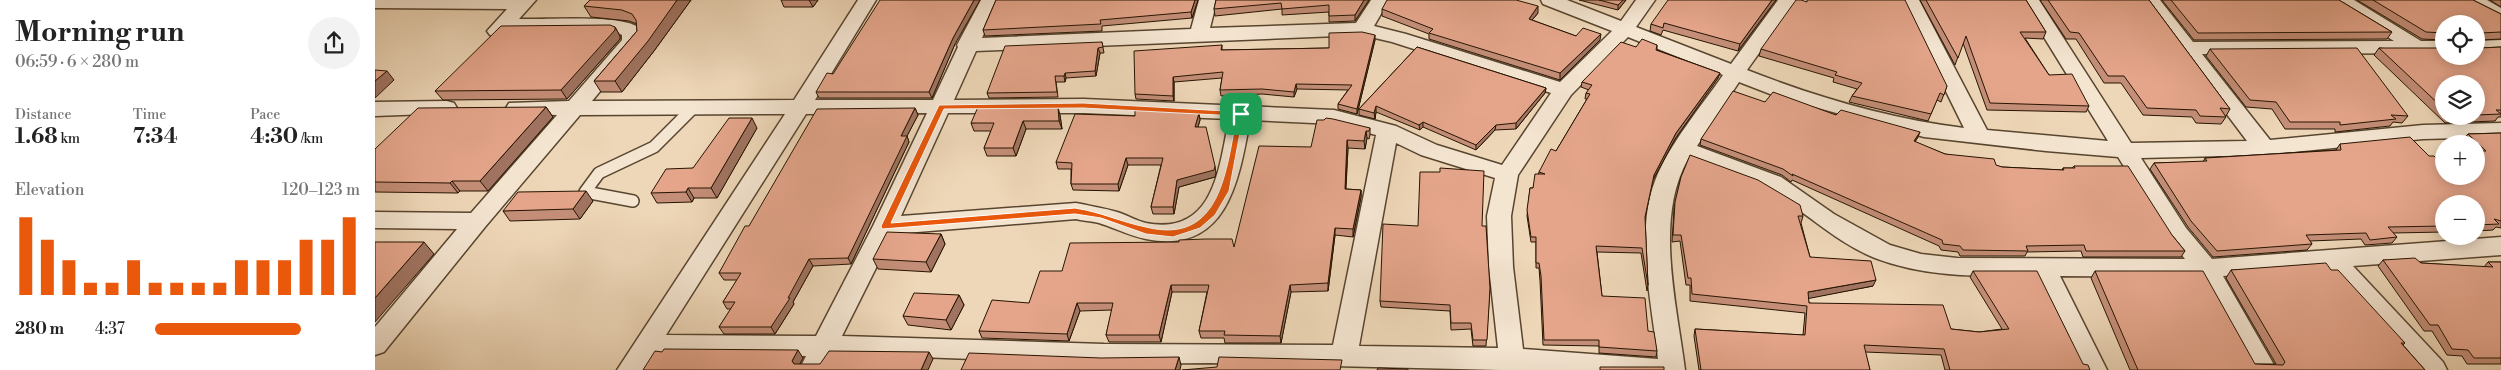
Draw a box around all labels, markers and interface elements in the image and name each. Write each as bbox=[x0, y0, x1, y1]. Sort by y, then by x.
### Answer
text: Morning run bbox=[15, 15, 184, 50]
map controls bbox=[2435, 15, 2485, 245]
button: locate bbox=[2435, 15, 2485, 65]
button: share bbox=[308, 17, 360, 69]
text: 06:59 · 6 × 280 m bbox=[15, 52, 139, 72]
button: layers bbox=[2435, 75, 2485, 125]
pin bbox=[1220, 93, 1262, 135]
icon: arrive bbox=[1227, 100, 1255, 128]
text: Distance bbox=[15, 106, 72, 124]
text: Time bbox=[133, 106, 166, 124]
text: Pace bbox=[250, 106, 280, 124]
text: 1.68 bbox=[15, 124, 58, 150]
text: 7:34 bbox=[133, 124, 178, 150]
text: 4:30 bbox=[250, 124, 298, 150]
text: km bbox=[58, 130, 80, 148]
text: /km bbox=[298, 130, 323, 148]
button: + bbox=[2435, 135, 2485, 185]
text: Elevation bbox=[15, 180, 84, 200]
text: 120–123 m bbox=[282, 180, 360, 200]
button: − bbox=[2435, 195, 2485, 245]
text: 280 m bbox=[15, 319, 64, 339]
text: 4:37 bbox=[95, 319, 125, 339]

